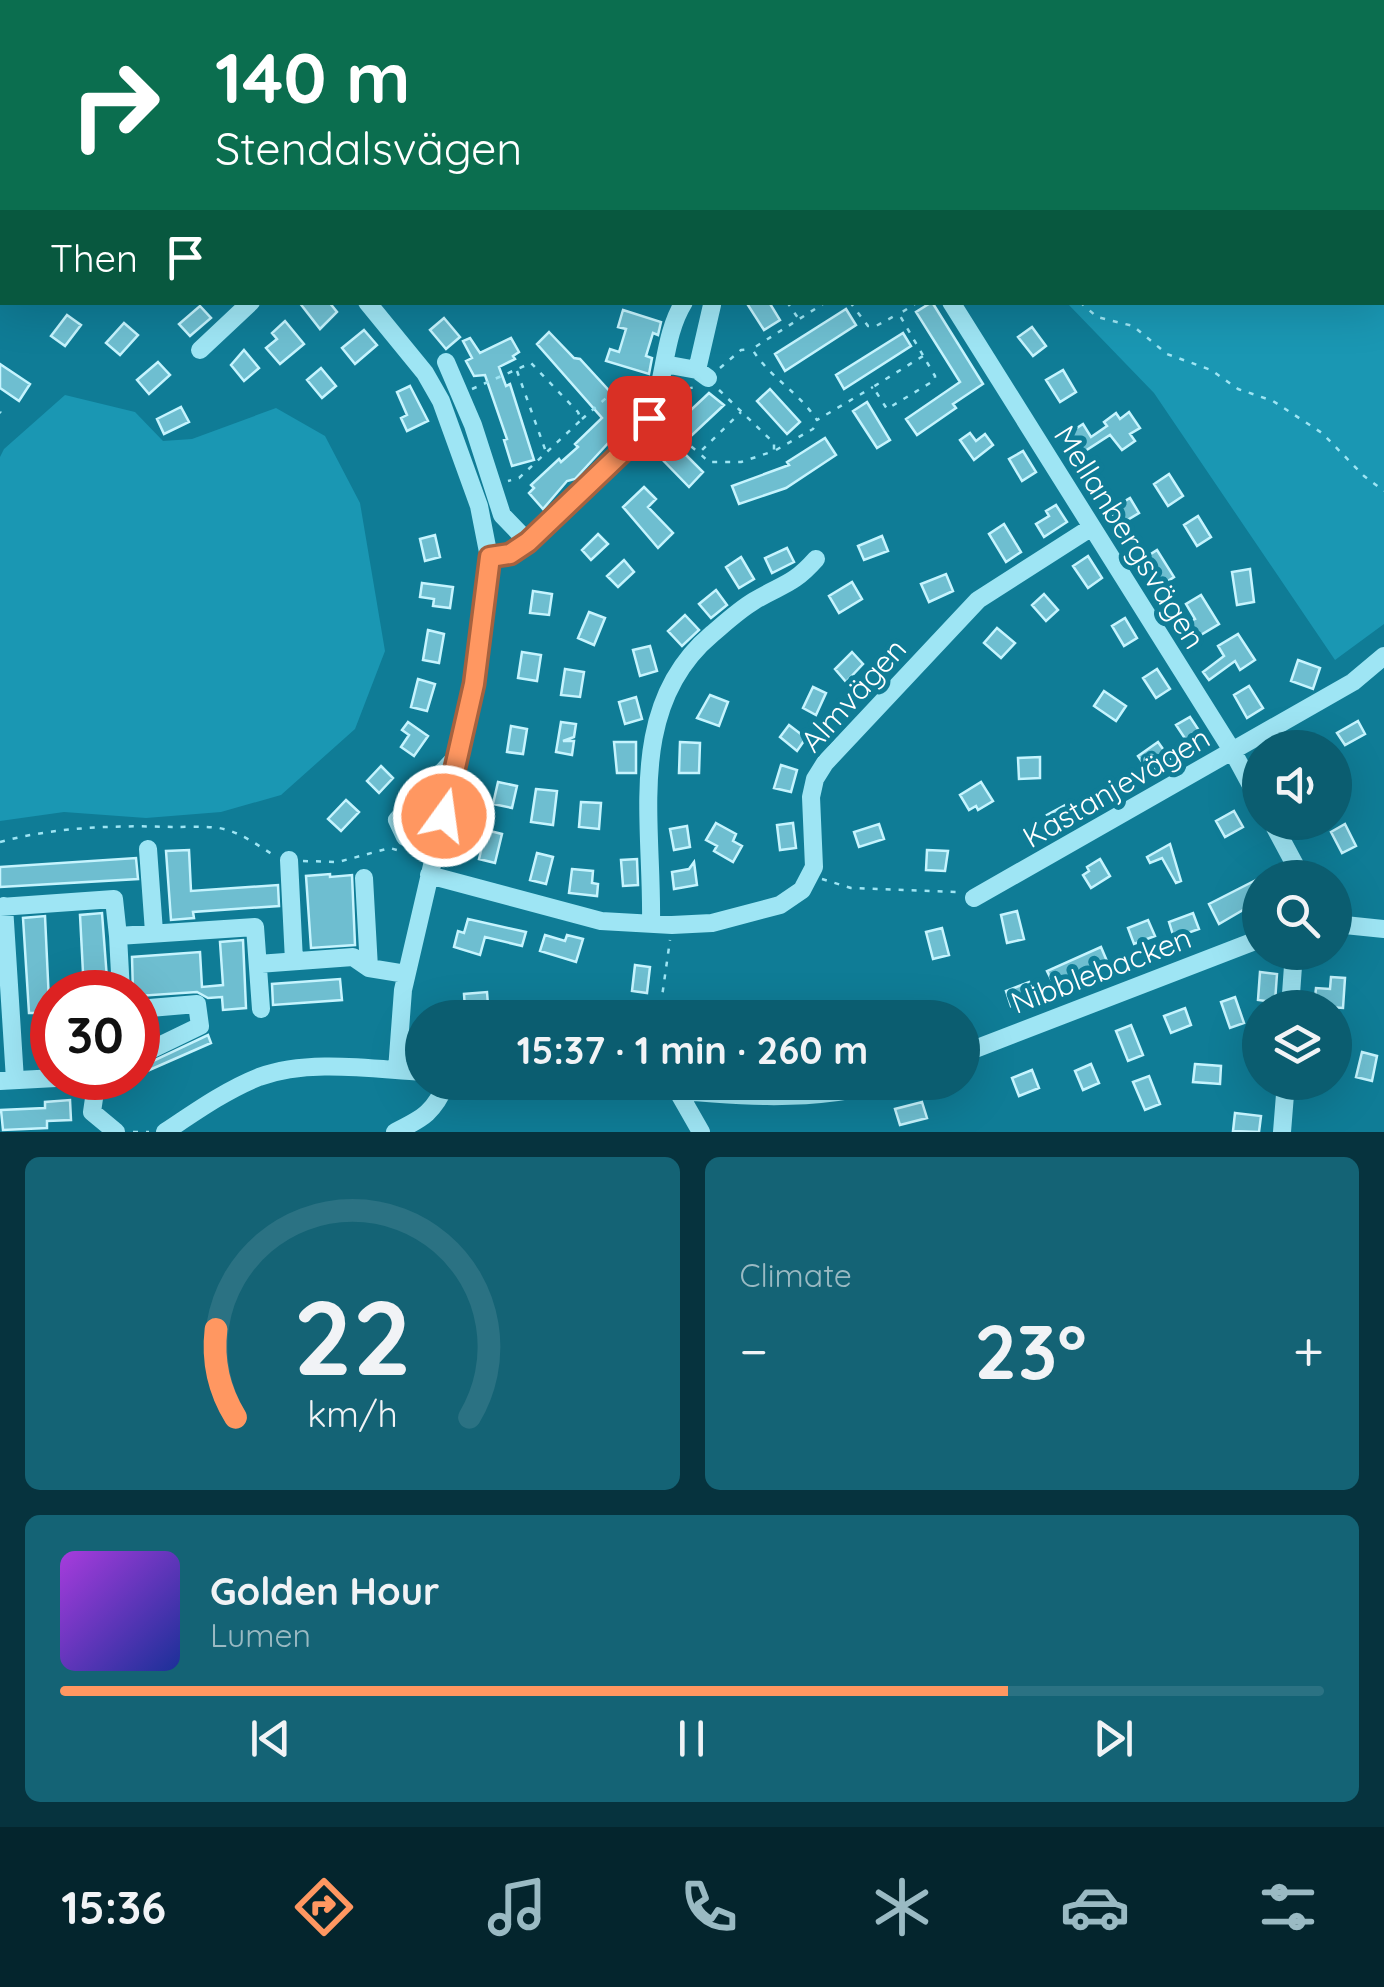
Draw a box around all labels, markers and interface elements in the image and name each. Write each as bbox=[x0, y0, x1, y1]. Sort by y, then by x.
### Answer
text: 140 m bbox=[215, 33, 411, 121]
icon: right bbox=[50, 40, 180, 170]
text: Stendalsvägen bbox=[215, 120, 522, 176]
icon: arrive bbox=[158, 230, 213, 285]
text: Then bbox=[50, 234, 138, 282]
pin bbox=[607, 376, 692, 461]
icon: arrive bbox=[622, 391, 677, 446]
street label: Mellanbergsvägen bbox=[1046, 418, 1214, 656]
street label: Almvägen bbox=[792, 630, 914, 760]
street label: Kastanjevägen bbox=[1016, 718, 1216, 856]
map controls bbox=[1242, 730, 1352, 1100]
button: sound bbox=[1242, 730, 1352, 840]
position arrow bbox=[392, 764, 496, 868]
button: search bbox=[1242, 860, 1352, 970]
street label: Nibblebacken bbox=[1006, 918, 1196, 1022]
speed limit sign: 30 bbox=[30, 970, 160, 1100]
button: layers bbox=[1242, 990, 1352, 1100]
text: 15:37 · 1 min · 260 m bbox=[517, 1026, 868, 1074]
text: Climate bbox=[740, 1255, 852, 1295]
text: 22 bbox=[293, 1271, 411, 1401]
text: 23° bbox=[974, 1304, 1087, 1398]
text: − bbox=[740, 1316, 768, 1385]
text: + bbox=[1293, 1316, 1324, 1385]
text: km/h bbox=[307, 1391, 398, 1436]
text: Golden Hour bbox=[210, 1567, 439, 1615]
text: Lumen bbox=[210, 1615, 311, 1655]
icon: previous bbox=[243, 1711, 298, 1766]
icon: pause bbox=[664, 1711, 719, 1766]
icon: next bbox=[1086, 1711, 1141, 1766]
icon: directions bbox=[289, 1872, 359, 1942]
icon: music bbox=[482, 1872, 552, 1942]
icon: phone bbox=[674, 1872, 744, 1942]
icon: climate bbox=[867, 1872, 937, 1942]
icon: car bbox=[1060, 1872, 1130, 1942]
icon: filters bbox=[1253, 1872, 1323, 1942]
text: 15:36 bbox=[61, 1879, 166, 1935]

